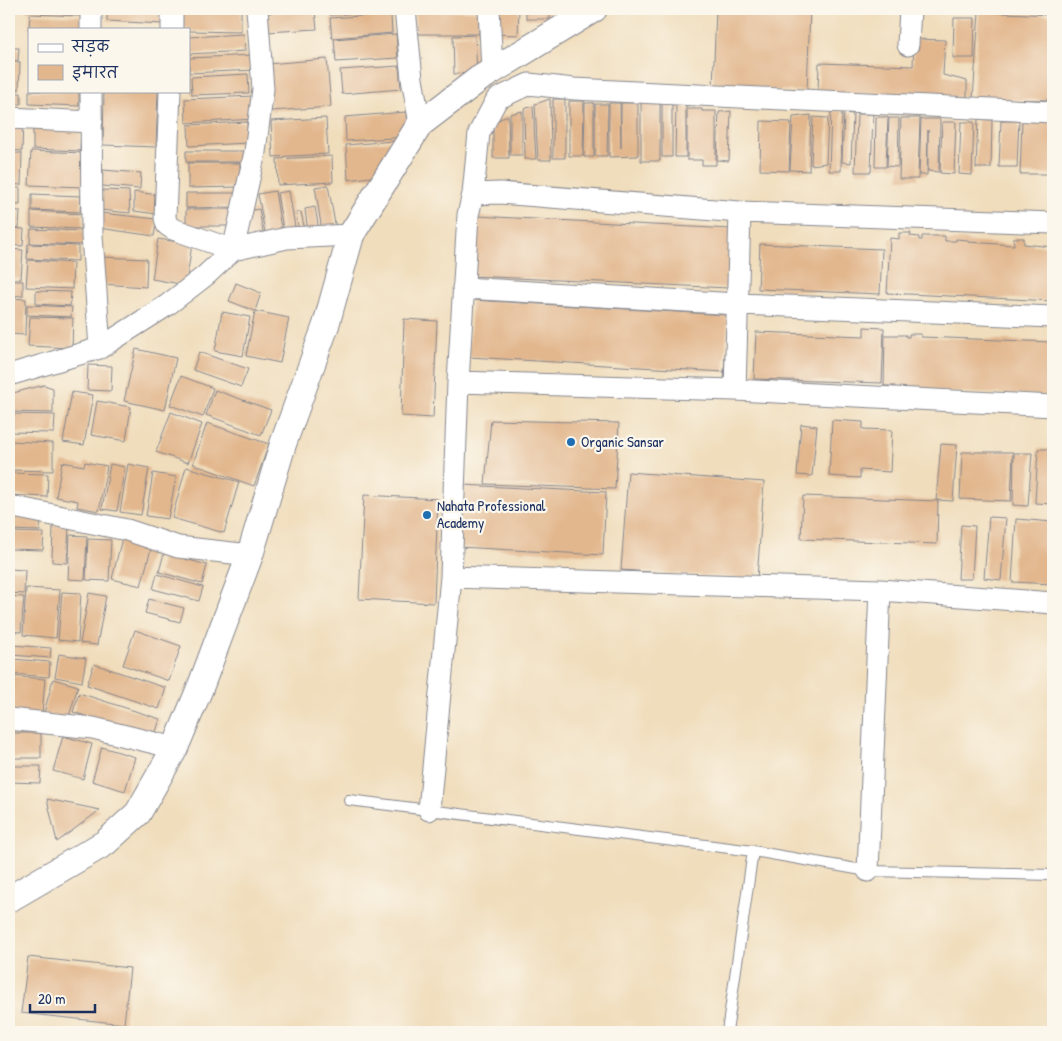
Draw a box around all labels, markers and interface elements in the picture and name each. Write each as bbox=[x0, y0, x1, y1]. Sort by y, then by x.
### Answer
legend bbox=[28, 28, 190, 92]
text: सड़क bbox=[71, 36, 110, 57]
text: इमारत bbox=[72, 62, 119, 83]
place label: Organic Sansar bbox=[581, 431, 664, 452]
marker: Organic Sansar bbox=[565, 436, 577, 448]
place label: Nahata Professional Academy bbox=[437, 495, 546, 533]
marker: Nahata Professional Academy bbox=[421, 509, 433, 521]
scale bar bbox=[30, 981, 95, 1013]
text: 20 m bbox=[38, 988, 65, 1009]

